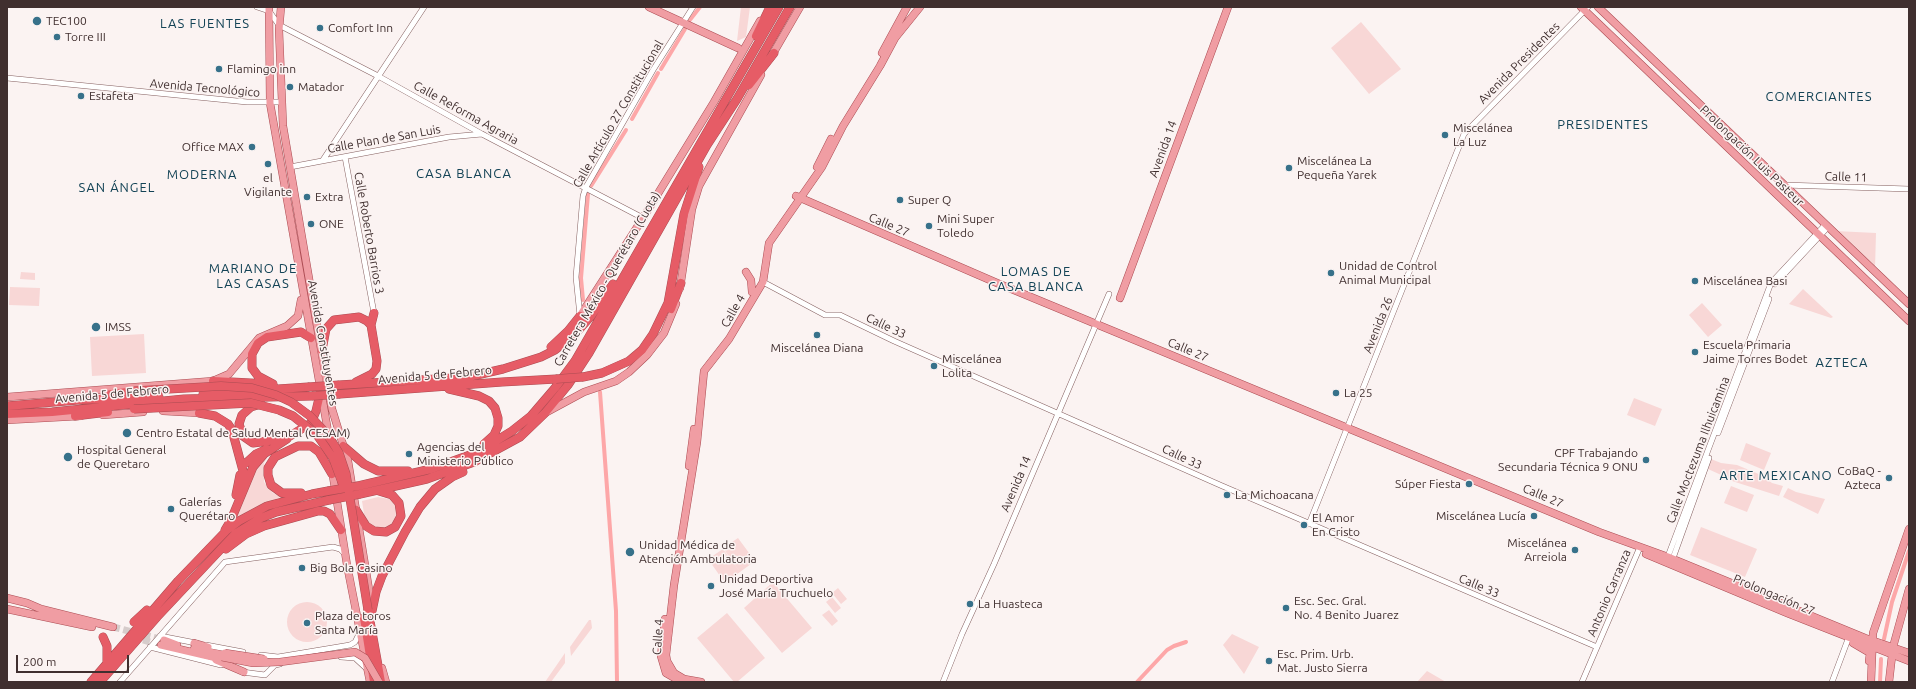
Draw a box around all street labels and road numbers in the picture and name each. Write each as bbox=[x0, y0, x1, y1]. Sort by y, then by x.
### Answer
street label: Avenida Presidentes bbox=[1475, 19, 1563, 107]
street label: Calle Artículo 27 Constitucional bbox=[570, 38, 666, 190]
street label: Avenida Tecnológico bbox=[149, 76, 261, 100]
street label: Calle Reforma Agraria bbox=[411, 78, 521, 148]
street label: Prolongación Luis Pasteur bbox=[1697, 103, 1807, 209]
street label: Avenida 14 bbox=[1146, 119, 1180, 179]
street label: Calle Plan de San Luis bbox=[326, 122, 442, 156]
street label: Calle 11 bbox=[1824, 169, 1868, 185]
street label: Calle Roberto Barrios 3 bbox=[351, 171, 387, 295]
street label: Carretera México - Querétaro (Cuota) bbox=[551, 189, 663, 369]
street label: Calle 27 bbox=[867, 210, 911, 240]
street label: Avenida Constituyentes bbox=[305, 279, 341, 407]
street label: Calle 4 bbox=[718, 292, 748, 330]
street label: Avenida 26 bbox=[1360, 295, 1396, 355]
street label: Calle 33 bbox=[864, 310, 908, 342]
street label: Calle 27 bbox=[1166, 335, 1210, 365]
street label: Avenida 5 de Febrero bbox=[377, 363, 493, 387]
street label: Calle Moctezuma Ilhuicamina bbox=[1663, 375, 1733, 525]
street label: Avenida 5 de Febrero bbox=[54, 382, 170, 406]
street label: Calle 33 bbox=[1160, 441, 1204, 473]
street label: Avenida 14 bbox=[998, 454, 1034, 514]
street label: Calle 27 bbox=[1521, 481, 1565, 511]
street label: Antonio Carranza bbox=[1584, 547, 1634, 639]
street label: Calle 33 bbox=[1457, 571, 1501, 601]
street label: Prolongación 27 bbox=[1731, 571, 1817, 619]
street label: Calle 4 bbox=[650, 619, 666, 655]

